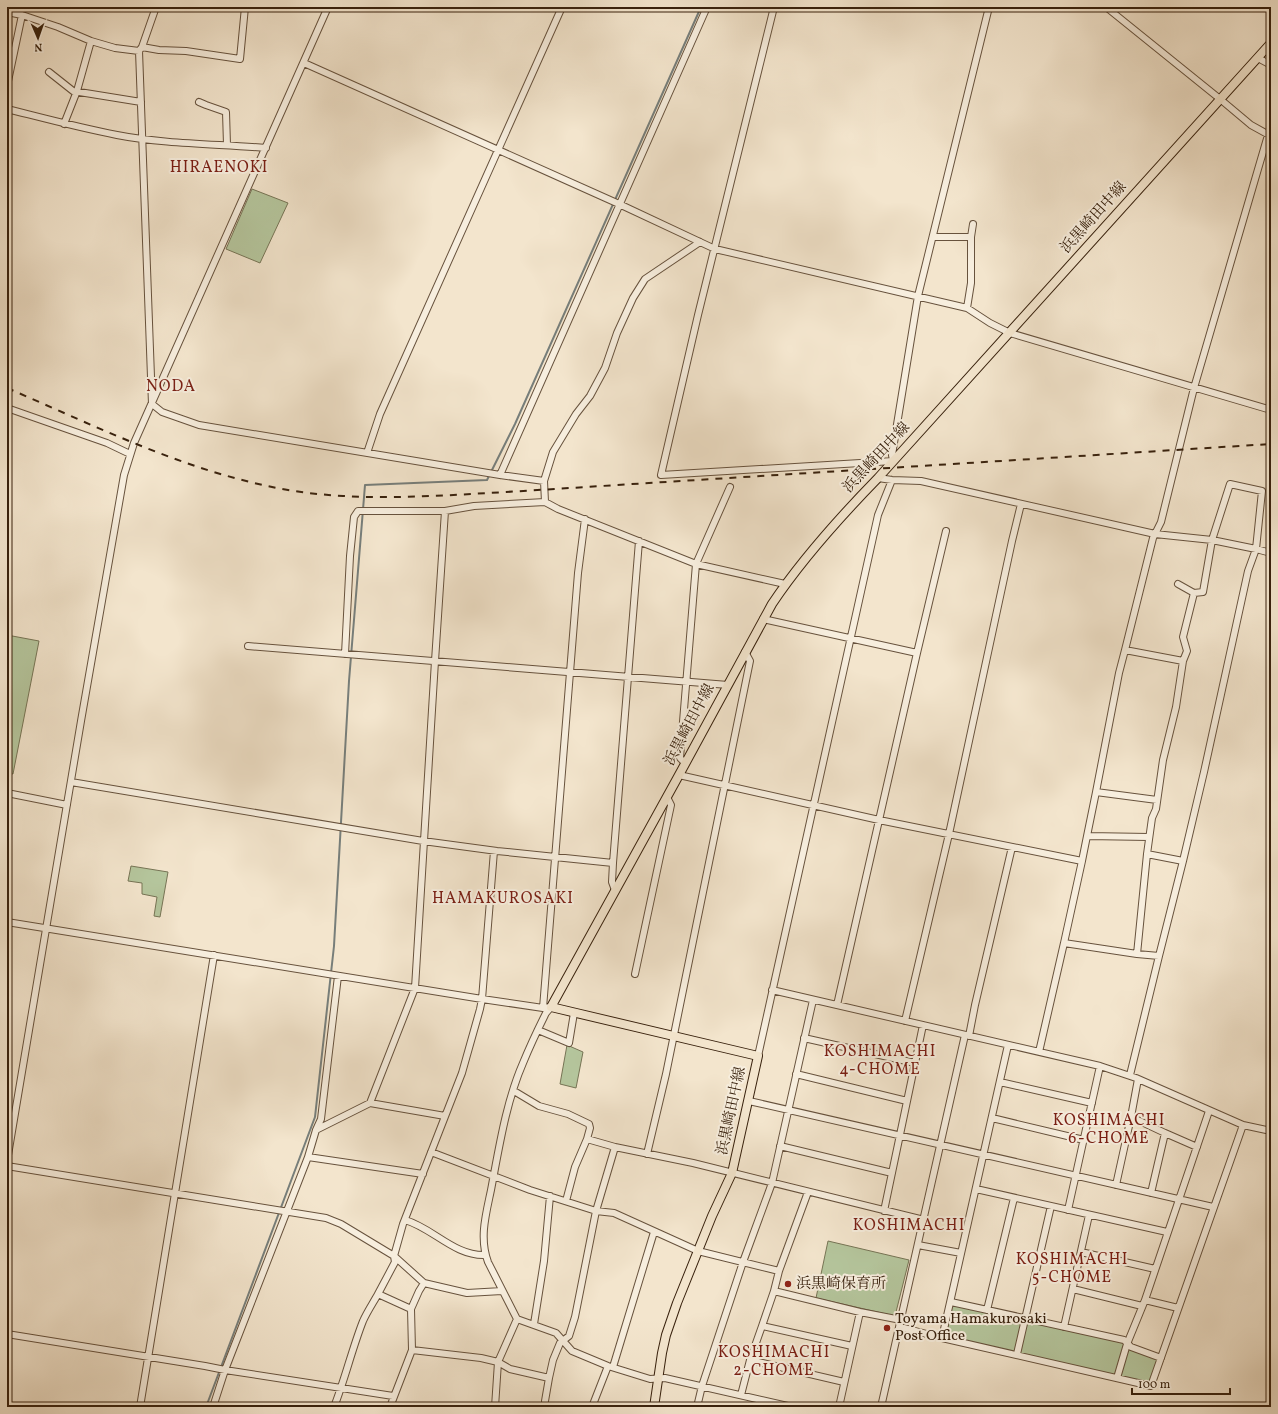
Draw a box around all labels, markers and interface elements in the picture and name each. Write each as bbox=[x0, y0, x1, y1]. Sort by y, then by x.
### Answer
north arrow bbox=[18, 18, 58, 58]
text: N bbox=[34, 39, 43, 54]
district label: HIRAENOKI bbox=[170, 157, 268, 179]
street label: 浜黒崎田中線 bbox=[1056, 178, 1132, 258]
district label: NODA bbox=[146, 376, 196, 398]
street label: 浜黒崎田中線 bbox=[839, 418, 915, 498]
street label: 浜黒崎田中線 bbox=[660, 680, 720, 770]
district label: HAMAKUROSAKI bbox=[432, 888, 574, 910]
district label: KOSHIMACHI 4-CHOME bbox=[824, 1041, 936, 1081]
street label: 浜黒崎田中線 bbox=[712, 1065, 752, 1157]
district label: KOSHIMACHI 6-CHOME bbox=[1053, 1110, 1165, 1150]
district label: KOSHIMACHI bbox=[853, 1215, 965, 1237]
district label: KOSHIMACHI 5-CHOME bbox=[1016, 1249, 1128, 1289]
place label: 浜黒崎保育所 bbox=[796, 1274, 886, 1295]
marker: 浜黒崎保育所 bbox=[783, 1279, 793, 1289]
place label: Toyama Hamakurosaki Post Office bbox=[895, 1309, 1047, 1347]
marker: Toyama Hamakurosaki Post Office bbox=[882, 1323, 892, 1333]
district label: KOSHIMACHI 2-CHOME bbox=[718, 1342, 830, 1382]
scale bar bbox=[1132, 1370, 1230, 1396]
text: 100 m bbox=[1138, 1377, 1171, 1393]

